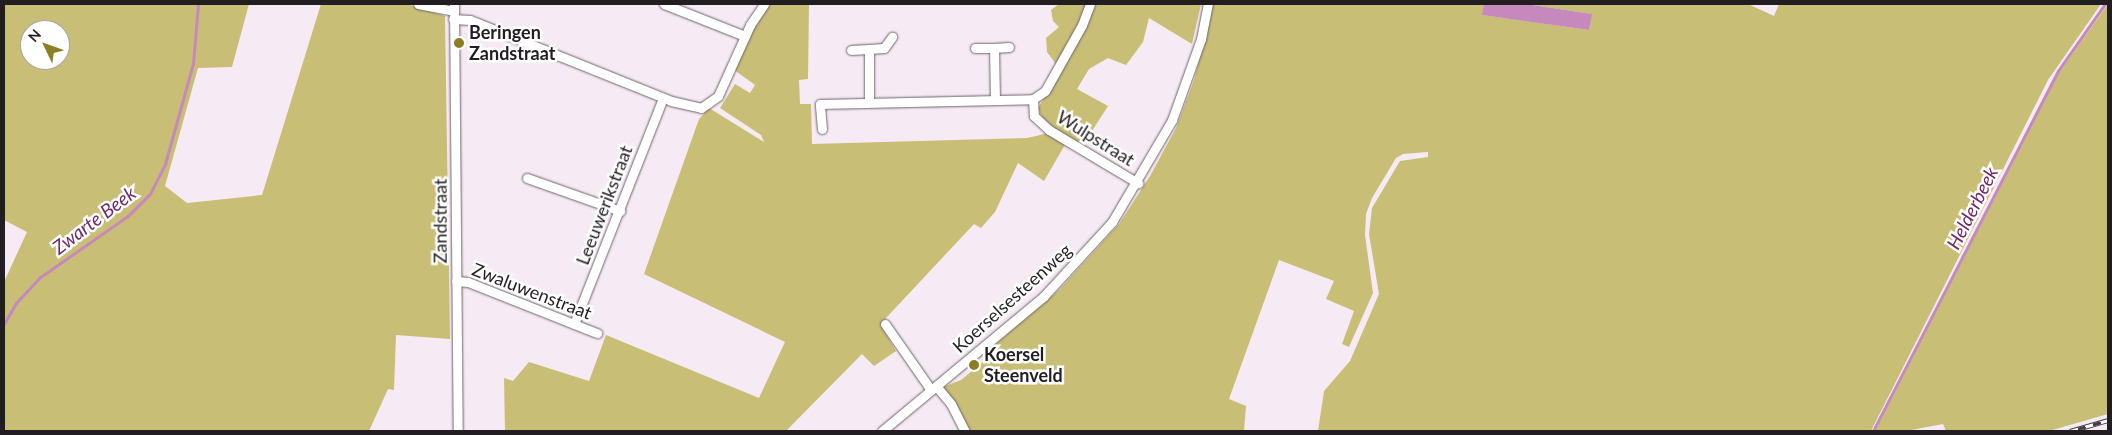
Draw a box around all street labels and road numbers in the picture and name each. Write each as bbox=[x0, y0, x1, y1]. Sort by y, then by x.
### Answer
street label: Wulpstraat bbox=[1053, 106, 1139, 170]
street label: Leeuwerikstraat bbox=[571, 142, 637, 268]
street label: Zandstraat bbox=[429, 179, 451, 263]
street label: Koerselsesteenweg bbox=[948, 239, 1076, 357]
street label: Zwaluwenstraat bbox=[469, 258, 595, 324]

